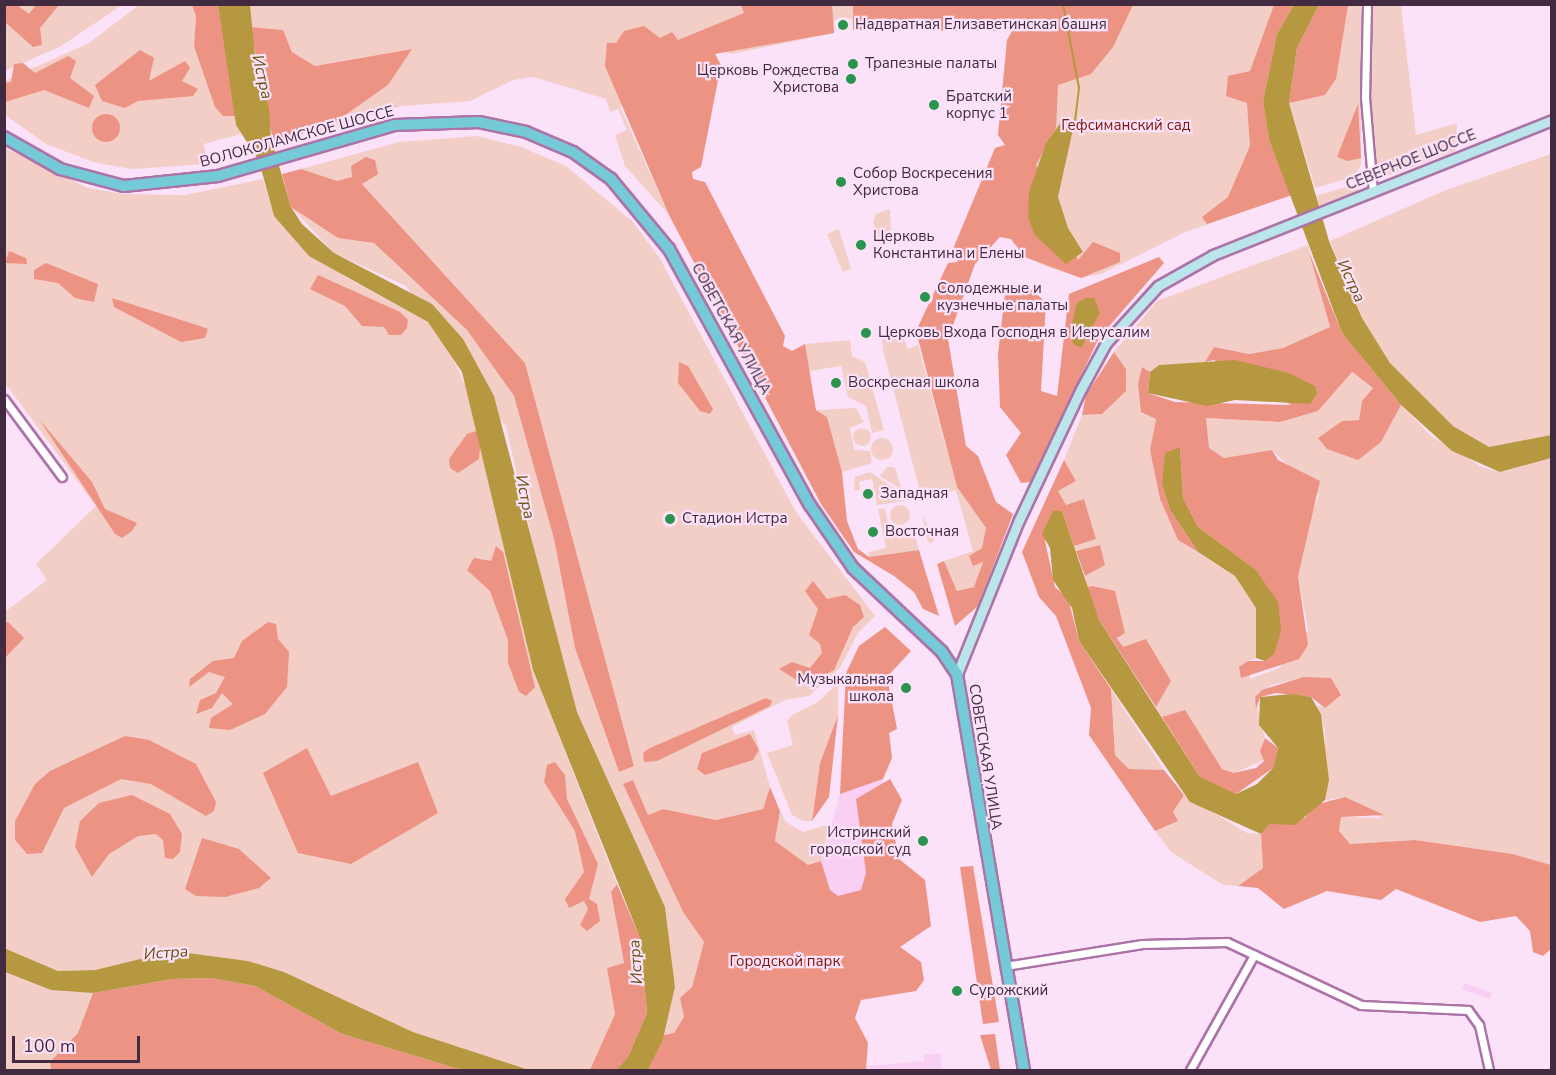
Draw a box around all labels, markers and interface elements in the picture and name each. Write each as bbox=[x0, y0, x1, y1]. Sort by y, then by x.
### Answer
place label: Надвратная Елизаветинская башня bbox=[855, 16, 1107, 34]
marker: Надвратная Елизаветинская башня bbox=[836, 18, 850, 32]
water label: Истра bbox=[248, 53, 276, 101]
place label: Трапезные палаты bbox=[865, 55, 997, 73]
marker: Трапезные палаты bbox=[846, 57, 860, 71]
place label: Церковь Рождества Христова bbox=[697, 61, 839, 96]
marker: Церковь Рождества Христова bbox=[844, 72, 858, 86]
place label: Братский корпус 1 bbox=[946, 87, 1012, 122]
marker: Братский корпус 1 bbox=[927, 98, 941, 112]
street label: ВОЛОКОЛАМСКОЕ ШОССЕ bbox=[198, 102, 396, 172]
park label: Гефсиманский сад bbox=[1061, 117, 1191, 135]
street label: СЕВЕРНОЕ ШОССЕ bbox=[1343, 126, 1479, 194]
place label: Собор Воскресения Христова bbox=[853, 164, 993, 199]
marker: Собор Воскресения Христова bbox=[834, 175, 848, 189]
place label: Церковь Константина и Елены bbox=[873, 227, 1024, 262]
marker: Церковь Константина и Елены bbox=[854, 238, 868, 252]
water label: Истра bbox=[1333, 257, 1369, 305]
street label: СОВЕТСКАЯ УЛИЦА bbox=[687, 260, 775, 398]
place label: Солодежные и кузнечные палаты bbox=[937, 279, 1068, 314]
marker: Солодежные и кузнечные палаты bbox=[918, 290, 932, 304]
place label: Церковь Входа Господня в Иерусалим bbox=[878, 324, 1150, 342]
marker: Церковь Входа Господня в Иерусалим bbox=[859, 326, 873, 340]
place label: Воскресная школа bbox=[848, 374, 979, 392]
marker: Воскресная школа bbox=[829, 376, 843, 390]
water label: Истра bbox=[511, 473, 539, 521]
place label: Западная bbox=[880, 485, 948, 503]
marker: Западная bbox=[861, 487, 875, 501]
place label: Стадион Истра bbox=[682, 510, 787, 528]
marker: Стадион Истра bbox=[663, 512, 677, 526]
place label: Восточная bbox=[885, 523, 959, 541]
marker: Восточная bbox=[866, 525, 880, 539]
place label: Музыкальная школа bbox=[797, 670, 894, 705]
marker: Музыкальная школа bbox=[899, 681, 913, 695]
street label: СОВЕТСКАЯ УЛИЦА bbox=[965, 683, 1005, 831]
place label: Истринский городской суд bbox=[810, 823, 911, 858]
marker: Истринский городской суд bbox=[916, 834, 930, 848]
water label: Истра bbox=[625, 939, 647, 985]
water label: Истра bbox=[143, 942, 189, 964]
park label: Городской парк bbox=[730, 953, 840, 971]
place label: Сурожский bbox=[969, 982, 1048, 1000]
marker: Сурожский bbox=[950, 984, 964, 998]
scale bar bbox=[15, 1024, 142, 1062]
text: 100 m bbox=[23, 1034, 75, 1058]

